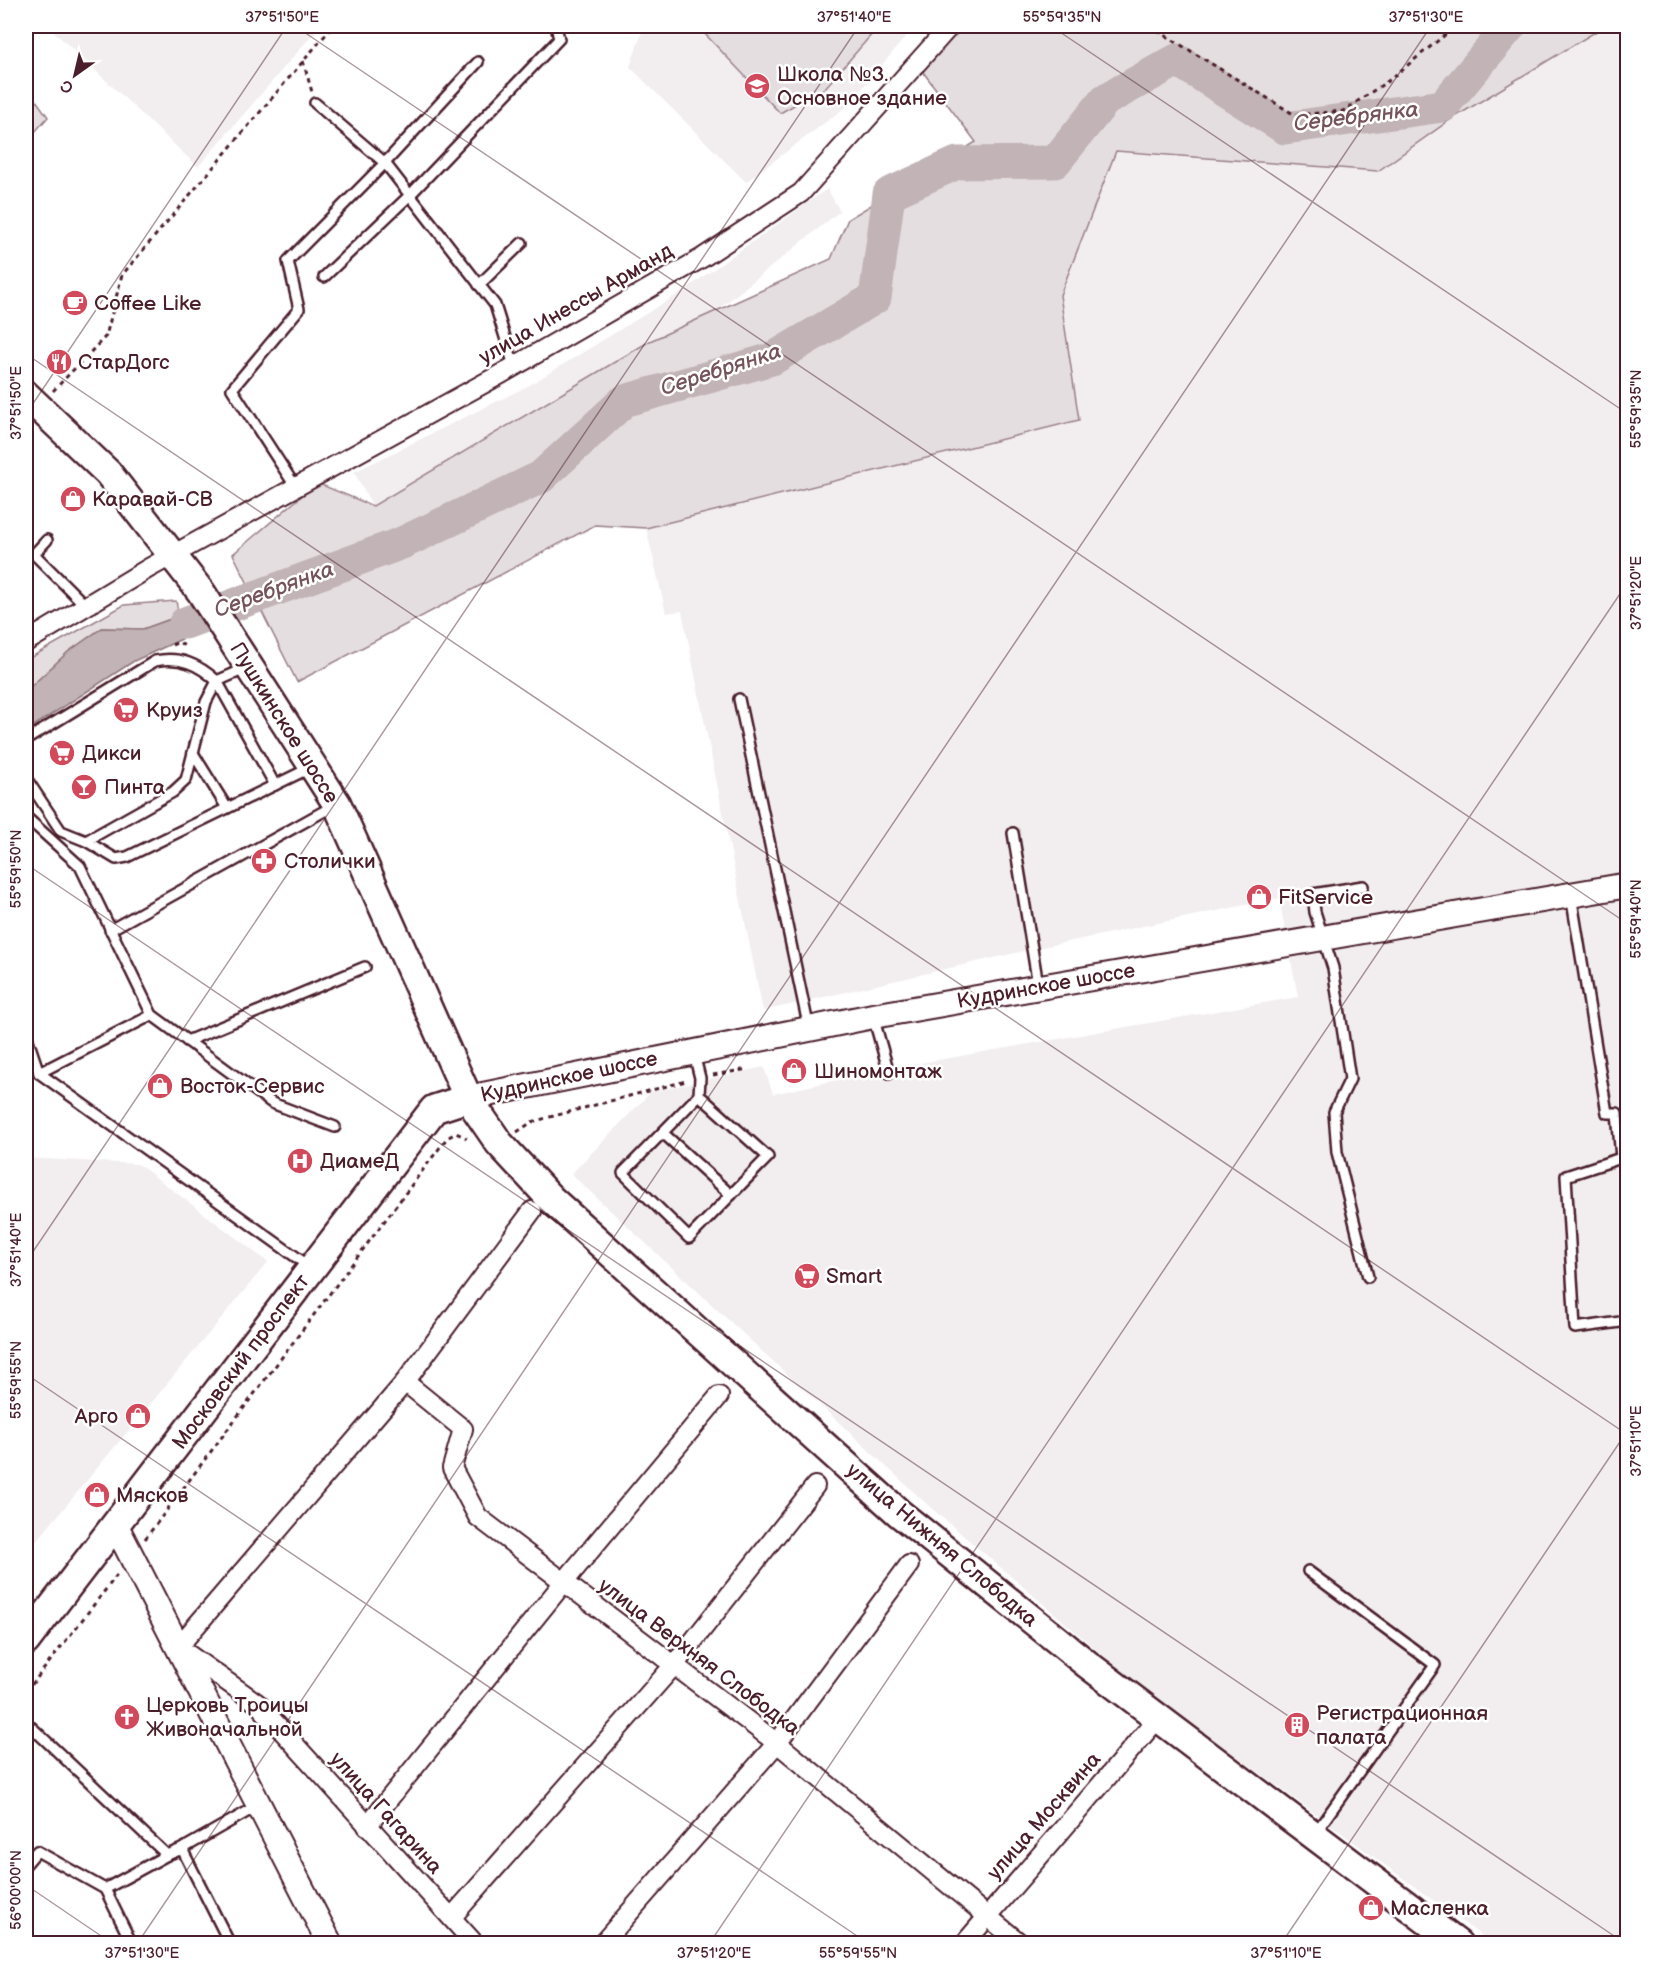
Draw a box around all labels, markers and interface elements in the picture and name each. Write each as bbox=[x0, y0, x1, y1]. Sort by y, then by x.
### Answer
text: 37°51'50"E bbox=[245, 8, 319, 27]
text: 37°51'40"E bbox=[817, 8, 891, 27]
text: 55°59'35"N bbox=[1022, 8, 1102, 27]
text: 37°51'30"E bbox=[1389, 8, 1464, 27]
north arrow bbox=[45, 45, 105, 105]
place label: Школа №3. Основное здание bbox=[777, 62, 947, 111]
school or university icon: Школа №3. Основное здание bbox=[742, 71, 772, 101]
text: С bbox=[58, 75, 77, 97]
water label: Серебрянка bbox=[1292, 96, 1420, 138]
street label: улица Инессы Арманд bbox=[475, 238, 678, 370]
cafe icon: Coffee Like bbox=[60, 288, 90, 318]
place label: Coffee Like bbox=[94, 291, 201, 316]
water label: Серебрянка bbox=[657, 338, 785, 402]
restaurant icon: СтарДогс bbox=[44, 347, 74, 377]
place label: СтарДогс bbox=[78, 350, 170, 375]
text: 37°51'50"E bbox=[7, 366, 26, 440]
text: 55°59'35"N bbox=[1627, 369, 1646, 449]
shop icon: Каравай-СВ bbox=[58, 484, 88, 514]
place label: Каравай-СВ bbox=[92, 487, 213, 512]
water label: Серебрянка bbox=[210, 556, 338, 624]
text: 37°51'20"E bbox=[1627, 556, 1646, 630]
street label: Пушкинское шоссе bbox=[224, 638, 344, 808]
supermarket icon: Круиз bbox=[111, 695, 141, 725]
place label: Круиз bbox=[146, 698, 203, 723]
supermarket icon: Дикси bbox=[47, 738, 77, 768]
place label: Дикси bbox=[82, 741, 141, 766]
bar icon: Пинта bbox=[69, 772, 99, 802]
place label: Пинта bbox=[104, 775, 166, 800]
text: 55°59'50"N bbox=[7, 830, 26, 908]
pharmacy icon: Столички bbox=[249, 846, 279, 876]
place label: Столички bbox=[284, 849, 376, 874]
text: 55°59'40"N bbox=[1627, 879, 1646, 959]
shop icon: FitService bbox=[1244, 882, 1274, 912]
place label: FitService bbox=[1278, 885, 1373, 910]
street label: Кудринское шоссе bbox=[955, 958, 1137, 1014]
street label: Кудринское шоссе bbox=[478, 1046, 660, 1108]
shop icon: Шиномонтаж bbox=[779, 1056, 809, 1086]
place label: Шиномонтаж bbox=[814, 1059, 942, 1084]
shop icon: Восток-Сервис bbox=[145, 1071, 175, 1101]
place label: Восток-Сервис bbox=[180, 1074, 325, 1099]
hospital icon: ДиамеД bbox=[285, 1146, 315, 1176]
place label: ДиамеД bbox=[320, 1149, 400, 1174]
text: 37°51'40"E bbox=[7, 1213, 26, 1287]
supermarket icon: Smart bbox=[792, 1261, 822, 1291]
place label: Smart bbox=[826, 1264, 883, 1289]
street label: Московский проспект bbox=[167, 1269, 315, 1454]
text: 55°59'55"N bbox=[7, 1341, 26, 1419]
shop icon: Арго bbox=[123, 1401, 153, 1431]
place label: Арго bbox=[74, 1404, 118, 1429]
text: 37°51'10"E bbox=[1627, 1405, 1646, 1477]
street label: улица Нижняя Слободка bbox=[841, 1458, 1043, 1633]
shop icon: Мясков bbox=[82, 1480, 112, 1510]
place label: Мясков bbox=[116, 1483, 188, 1508]
street label: улица Верхняя Слободка bbox=[593, 1573, 805, 1741]
place label: Церковь Троицы Живоначальной bbox=[146, 1693, 309, 1742]
place label: Регистрационная палата bbox=[1316, 1701, 1488, 1750]
church icon: Церковь Троицы Живоначальной bbox=[112, 1702, 142, 1732]
building icon: Регистрационная палата bbox=[1282, 1710, 1312, 1740]
street label: улица Гагарина bbox=[325, 1747, 448, 1880]
street label: улица Москвина bbox=[982, 1747, 1107, 1885]
text: 56°00'00"N bbox=[7, 1850, 26, 1930]
shop icon: Масленка bbox=[1356, 1893, 1386, 1923]
place label: Масленка bbox=[1390, 1896, 1490, 1921]
text: 37°51'30"E bbox=[105, 1944, 180, 1963]
text: 37°51'20"E bbox=[677, 1944, 751, 1963]
text: 55°59'55"N bbox=[819, 1944, 897, 1963]
text: 37°51'10"E bbox=[1250, 1944, 1322, 1963]

